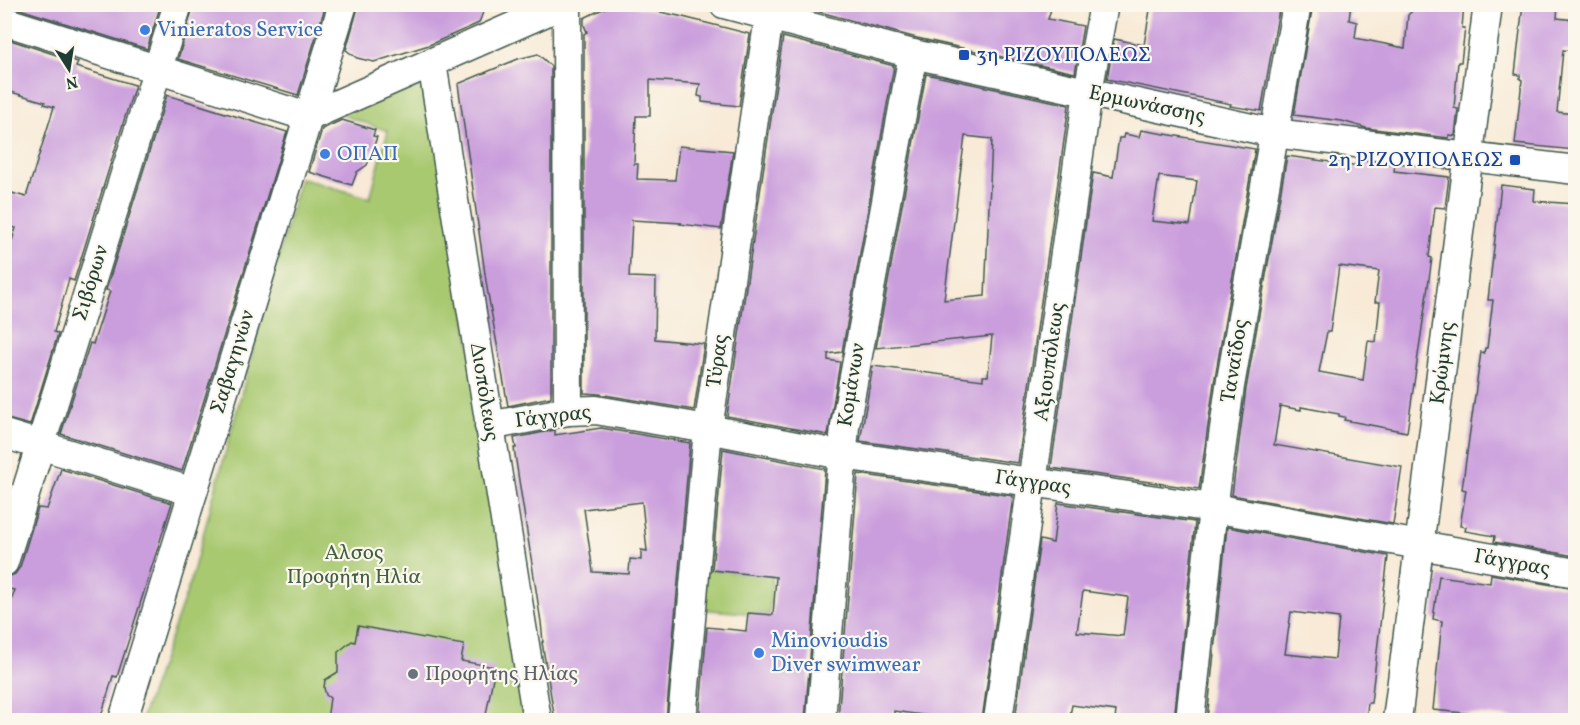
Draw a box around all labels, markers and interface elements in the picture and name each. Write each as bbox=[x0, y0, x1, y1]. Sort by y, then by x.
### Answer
place label: Vinieratos Service bbox=[157, 16, 323, 45]
marker: Vinieratos Service bbox=[138, 23, 152, 37]
north arrow bbox=[39, 39, 99, 99]
place label: 3η ΡΙΖΟΥΠΟΛΕΩΣ bbox=[976, 41, 1151, 70]
marker: 3η ΡΙΖΟΥΠΟΛΕΩΣ bbox=[957, 48, 971, 62]
text: N bbox=[63, 70, 80, 94]
street label: Ερμωνάσσης bbox=[1086, 78, 1208, 132]
place label: ΟΠΑΠ bbox=[337, 140, 398, 169]
place label: 2η ΡΙΖΟΥΠΟΛΕΩΣ bbox=[1328, 146, 1503, 175]
marker: ΟΠΑΠ bbox=[318, 147, 332, 161]
marker: 2η ΡΙΖΟΥΠΟΛΕΩΣ bbox=[1508, 153, 1522, 167]
street label: Σιβόρων bbox=[66, 242, 116, 324]
street label: Αξιουπόλεως bbox=[1027, 301, 1073, 423]
street label: Σαβαγηνών bbox=[204, 307, 262, 417]
street label: Ταναΐδος bbox=[1214, 317, 1256, 405]
street label: Κρώμνης bbox=[1424, 320, 1462, 406]
street label: Τύρας bbox=[700, 332, 736, 390]
street label: Διοπόλεως bbox=[462, 341, 506, 443]
street label: Κομάνων bbox=[831, 341, 873, 429]
street label: Γάγγρας bbox=[513, 398, 593, 436]
street label: Γάγγρας bbox=[993, 463, 1073, 503]
park label: Αλσος Προφήτη Ηλία bbox=[287, 539, 422, 592]
street label: Γάγγρας bbox=[1472, 542, 1552, 584]
place label: Minovioudis Diver swimwear bbox=[771, 627, 921, 680]
marker: Minovioudis Diver swimwear bbox=[752, 646, 766, 660]
place label: Προφήτης Ηλίας bbox=[425, 660, 578, 689]
marker: Προφήτης Ηλίας bbox=[406, 667, 420, 681]

